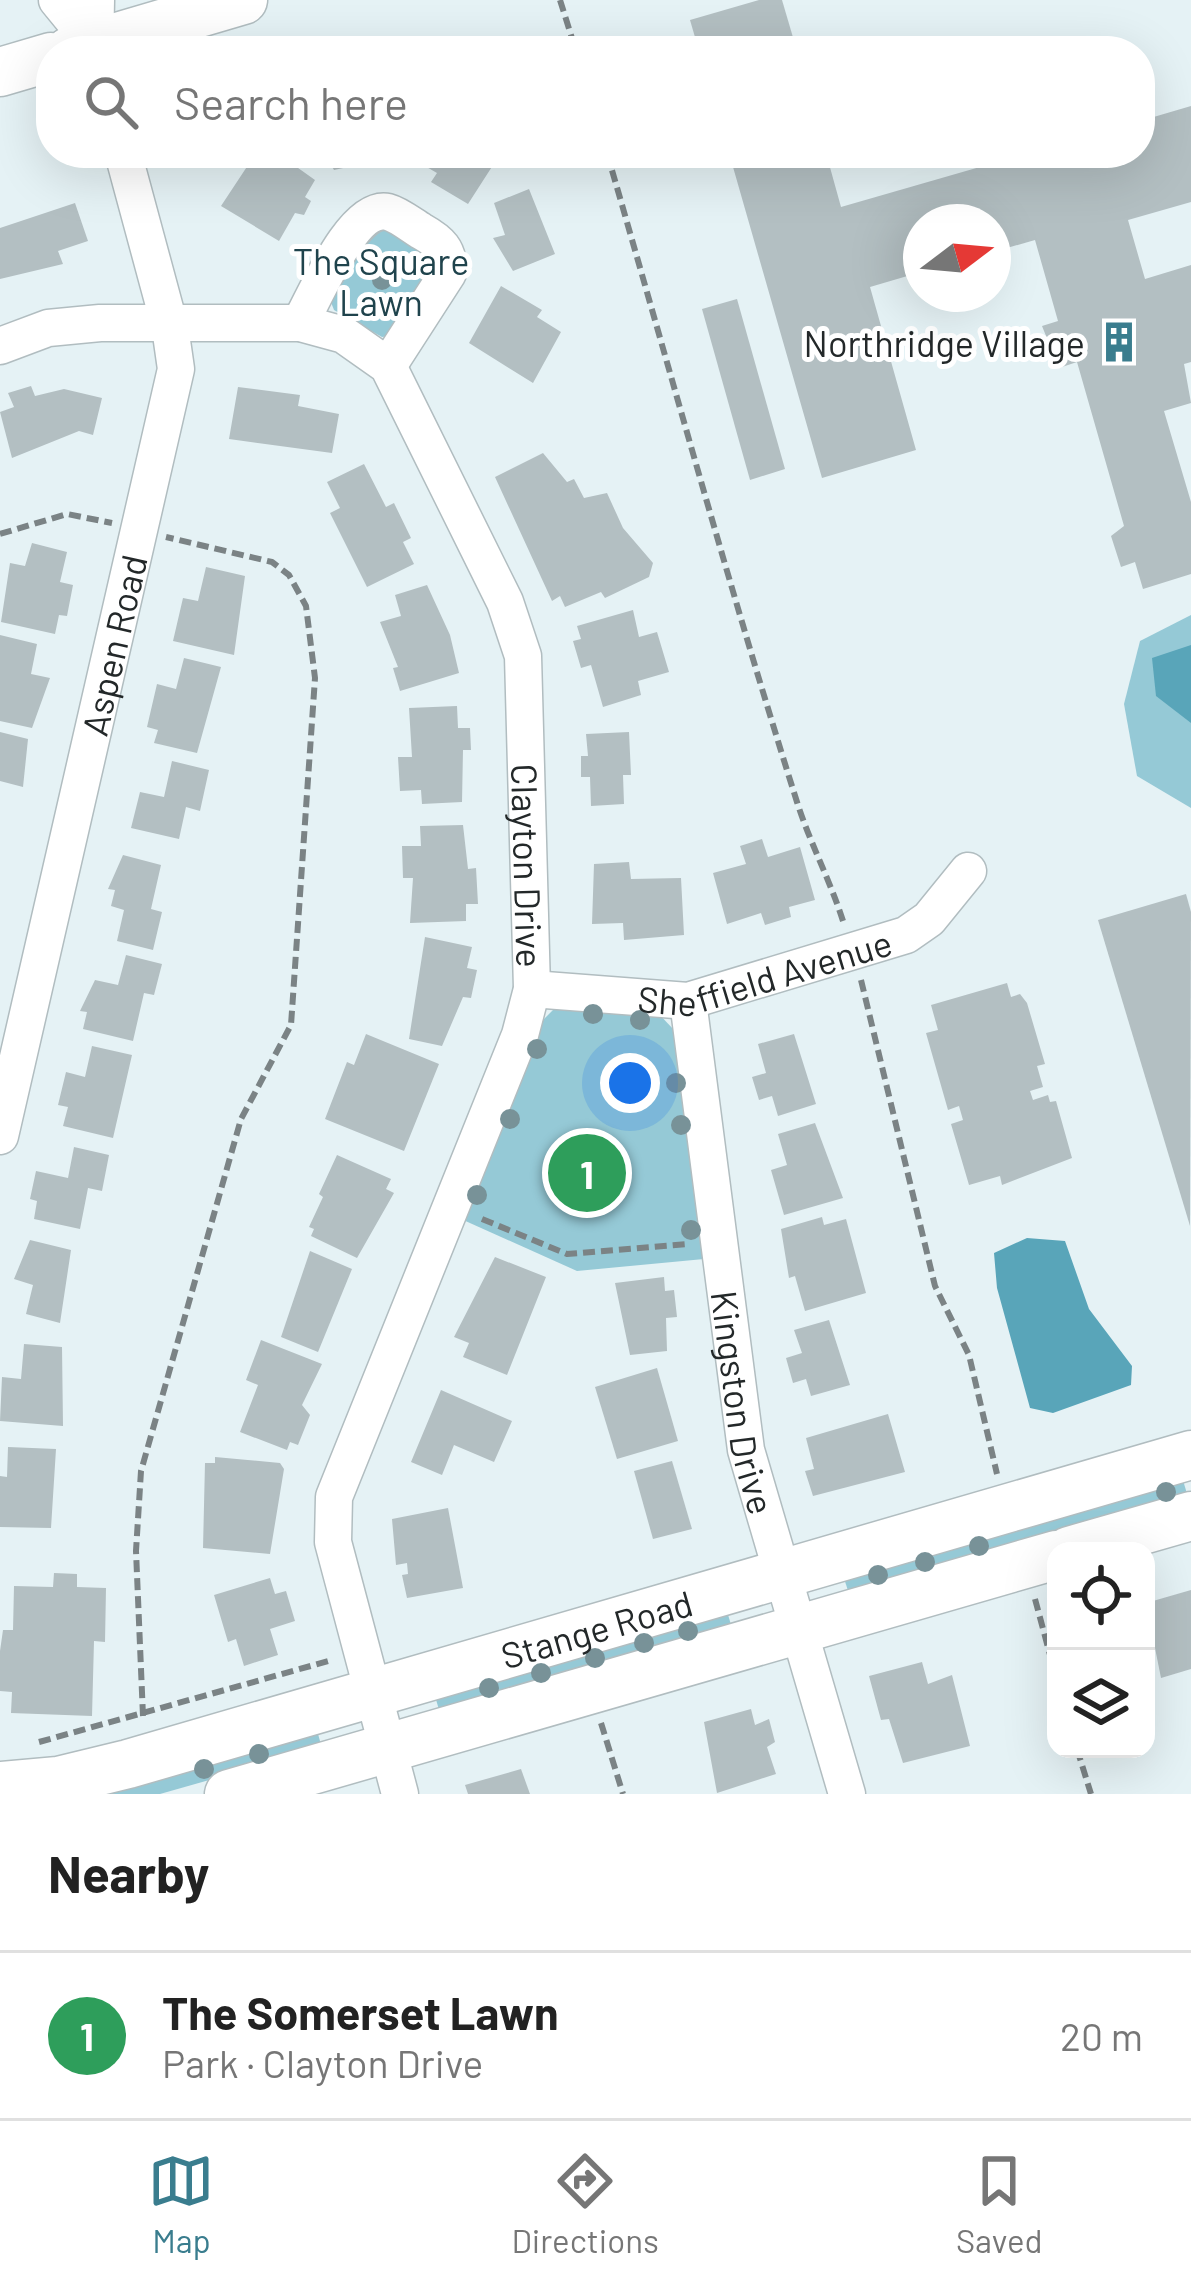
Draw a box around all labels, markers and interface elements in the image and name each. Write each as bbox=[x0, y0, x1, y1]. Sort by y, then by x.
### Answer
search box bbox=[36, 36, 1155, 168]
icon: search bbox=[78, 69, 144, 135]
text: Search here bbox=[174, 75, 408, 129]
north arrow bbox=[903, 204, 1011, 312]
park label: The Square Lawn bbox=[293, 239, 469, 323]
building icon: Northridge Village bbox=[1096, 319, 1142, 365]
place label: Northridge Village bbox=[804, 321, 1085, 364]
street label: Aspen Road bbox=[71, 550, 154, 739]
street label: Clayton Drive bbox=[504, 763, 553, 968]
street label: Sheffield Avenue bbox=[636, 919, 897, 1023]
your location bbox=[600, 1053, 660, 1113]
pin: 1 bbox=[548, 1128, 626, 1218]
street label: Kingston Drive bbox=[704, 1288, 785, 1519]
map controls bbox=[1047, 1542, 1155, 1758]
button: locate bbox=[1047, 1542, 1155, 1650]
street label: Stange Road bbox=[496, 1580, 697, 1676]
button: layers bbox=[1047, 1650, 1155, 1758]
text: Nearby bbox=[48, 1842, 209, 1903]
text: The Somerset Lawn bbox=[162, 1985, 559, 2039]
text: 1 bbox=[80, 2012, 94, 2059]
text: 20 m bbox=[1060, 2012, 1143, 2059]
text: Park · Clayton Drive bbox=[162, 2039, 483, 2086]
tab: Map bbox=[148, 2148, 214, 2260]
tab: Directions bbox=[511, 2148, 659, 2260]
tab: Saved bbox=[956, 2148, 1043, 2260]

